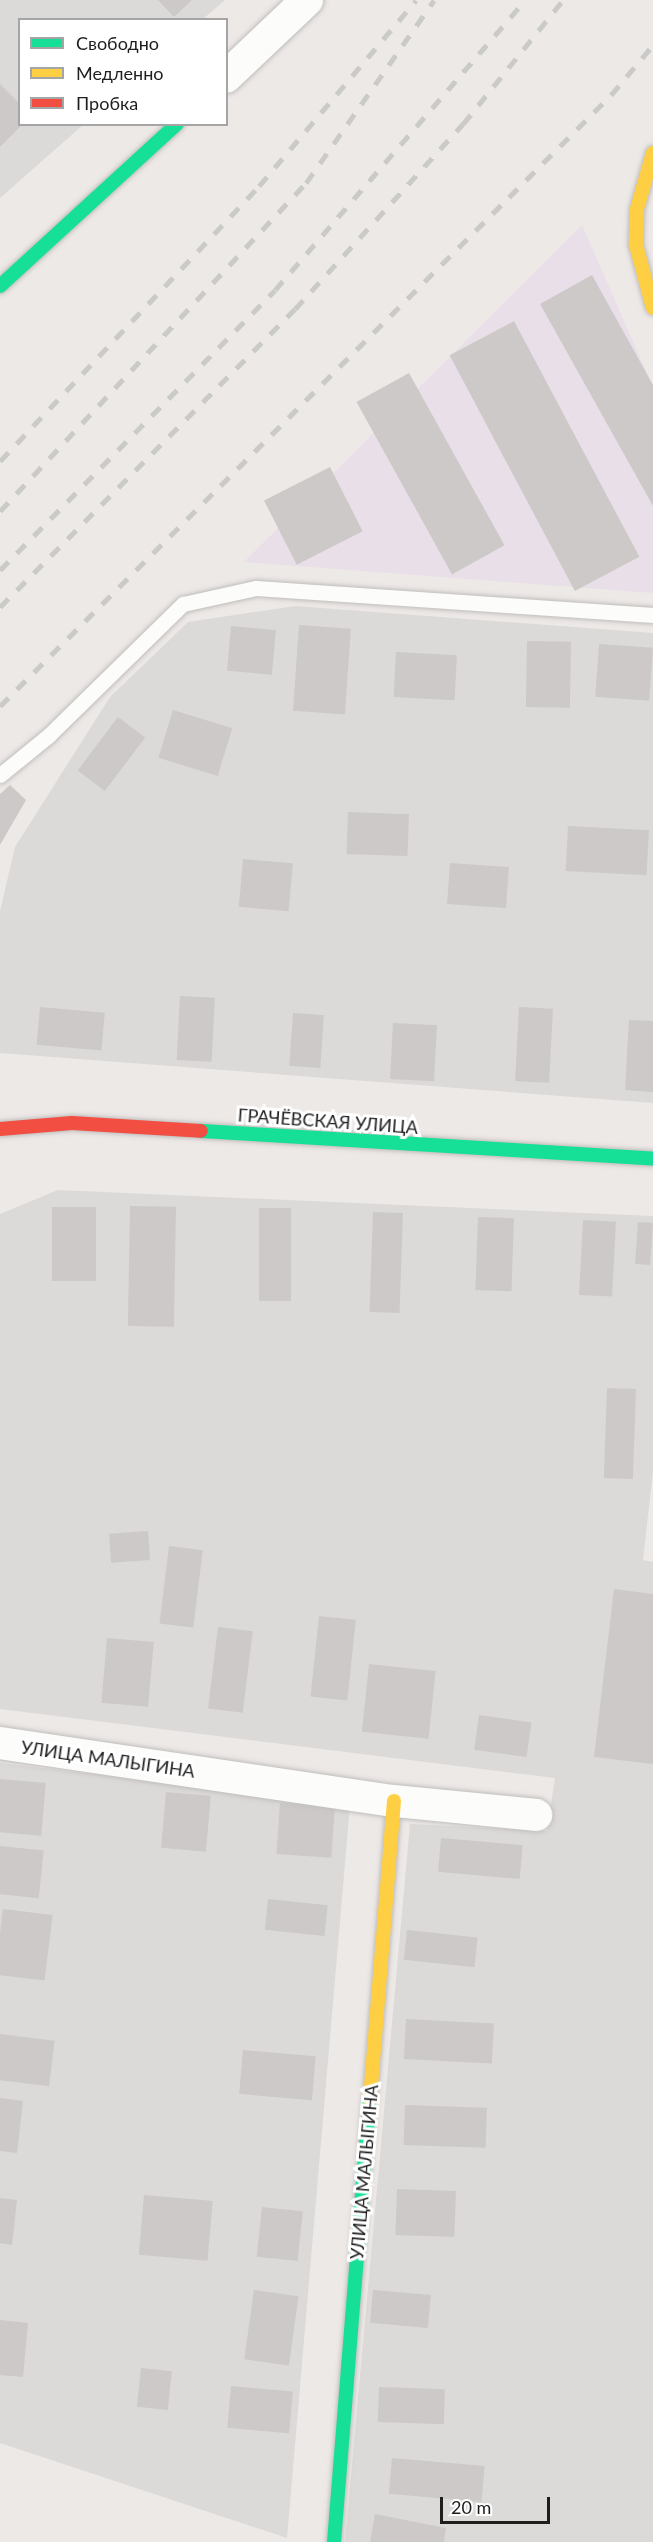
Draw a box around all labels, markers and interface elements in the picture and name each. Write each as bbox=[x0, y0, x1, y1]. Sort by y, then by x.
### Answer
legend bbox=[18, 18, 228, 126]
text: Свободно bbox=[76, 32, 159, 54]
text: Медленно bbox=[76, 62, 164, 84]
text: Пробка bbox=[76, 92, 138, 114]
street label: ГРАЧЁВСКАЯ УЛИЦА bbox=[237, 1104, 419, 1138]
street label: УЛИЦА МАЛЫГИНА bbox=[20, 1736, 196, 1782]
street label: УЛИЦА МАЛЫГИНА bbox=[346, 2084, 382, 2260]
scale bar bbox=[443, 2485, 552, 2523]
text: 20 m bbox=[451, 2496, 491, 2518]

